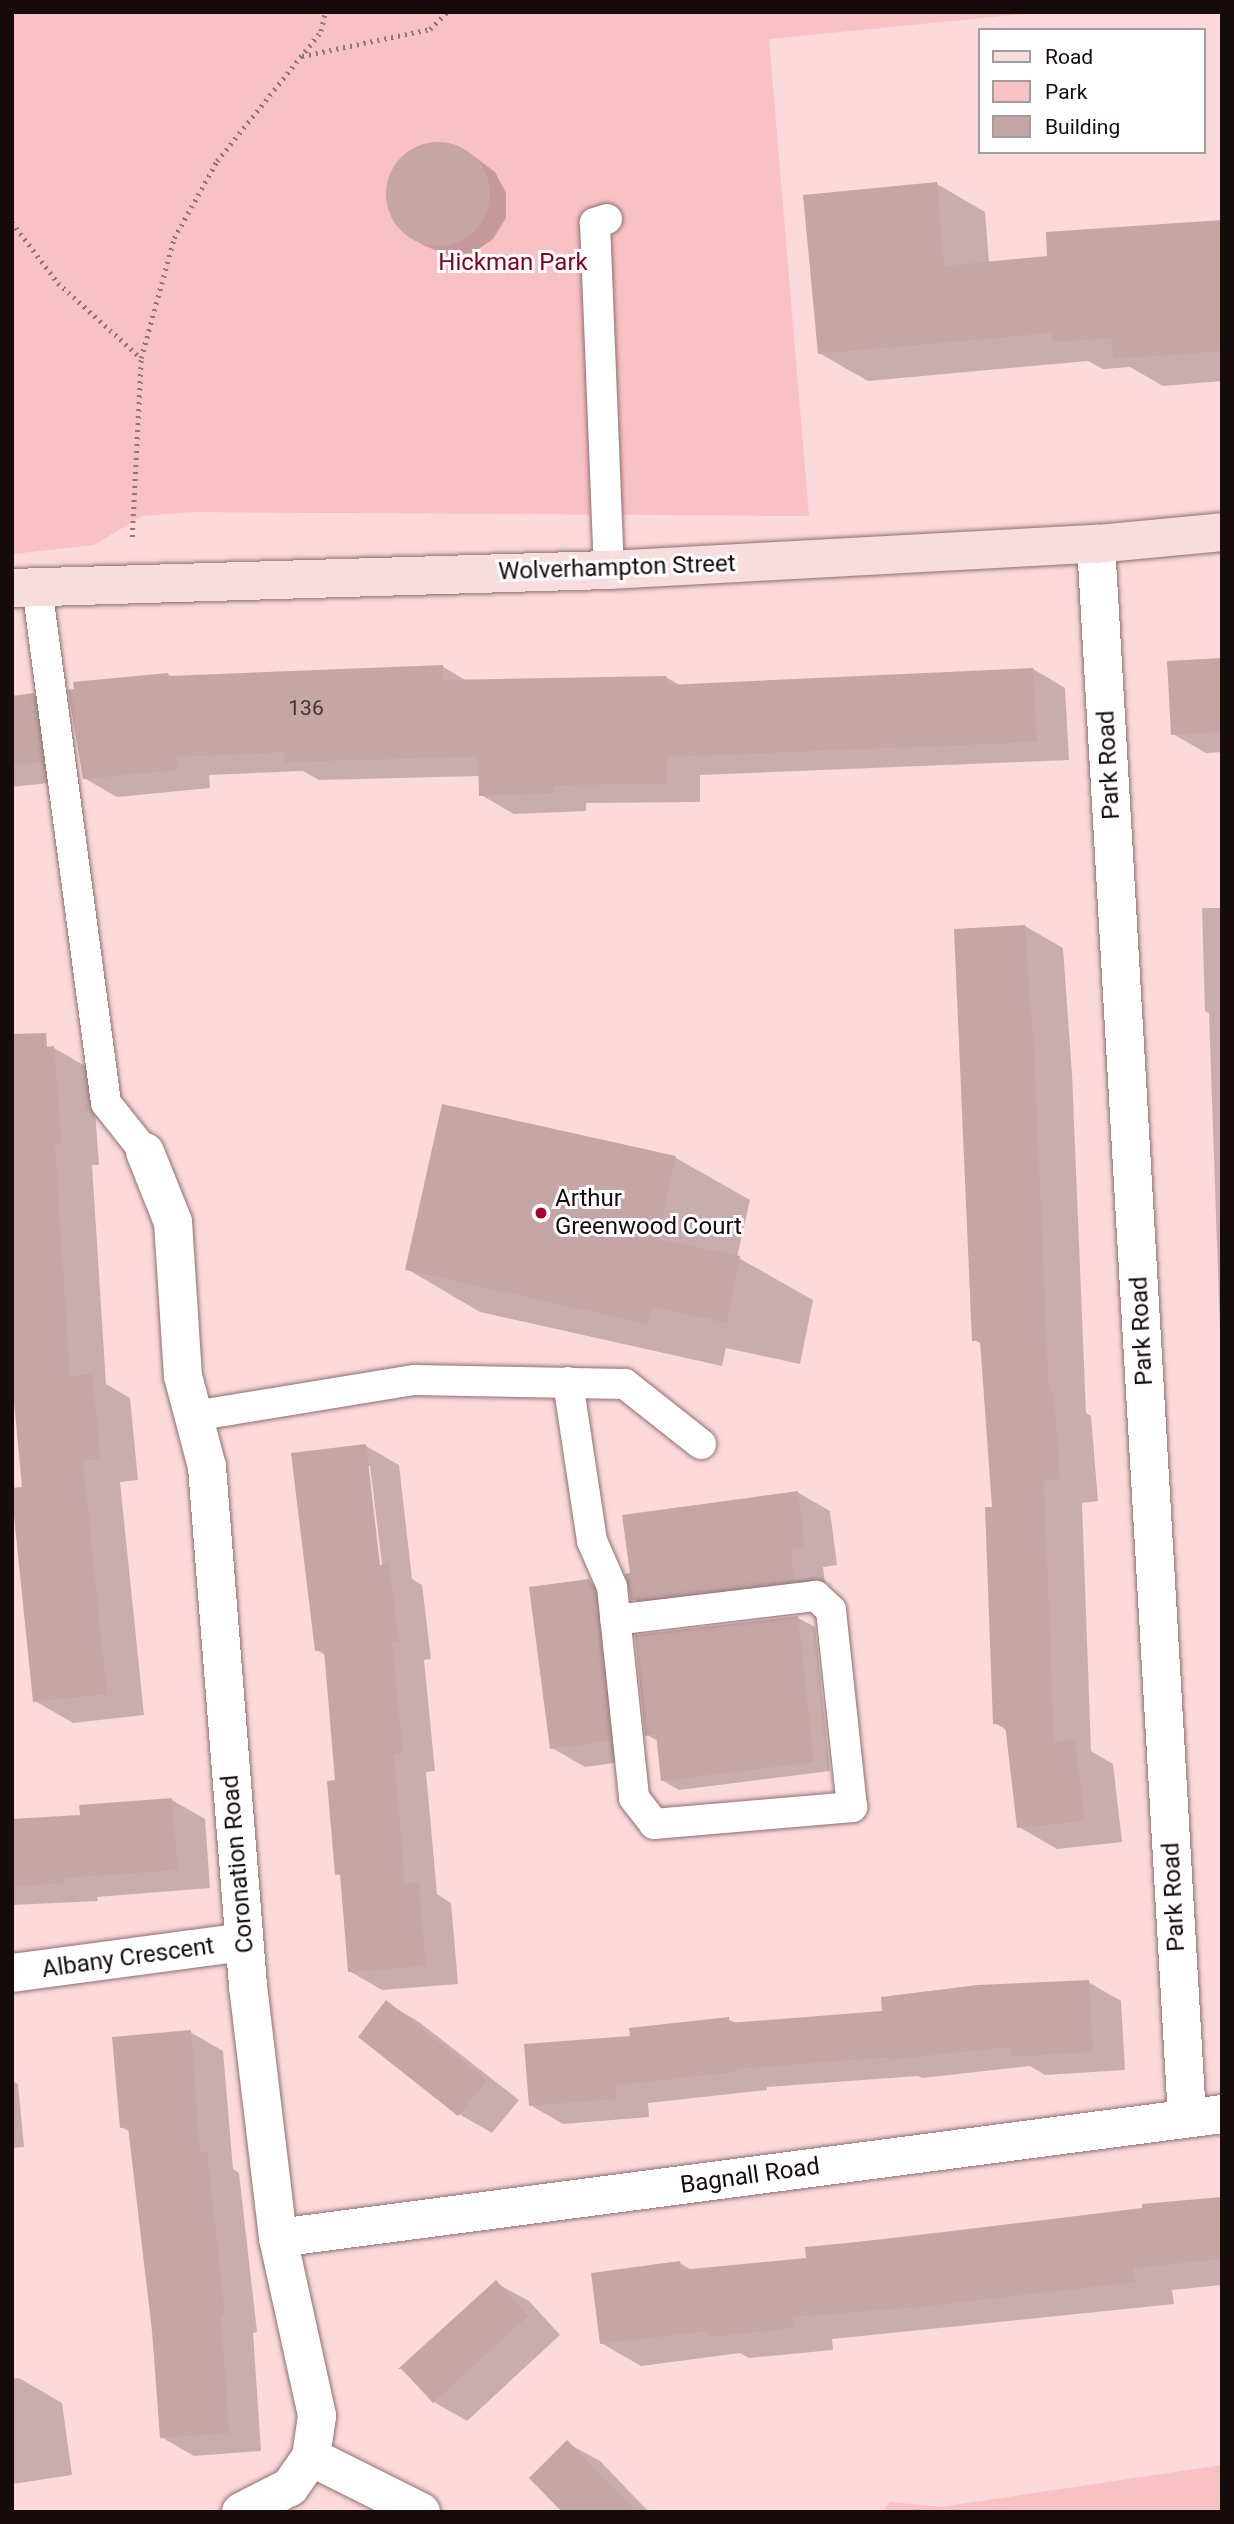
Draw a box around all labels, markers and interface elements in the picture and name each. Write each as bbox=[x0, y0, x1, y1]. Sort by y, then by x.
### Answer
legend bbox=[978, 28, 1206, 154]
text: Road bbox=[1045, 45, 1093, 69]
text: Park bbox=[1045, 80, 1087, 104]
text: Building bbox=[1045, 115, 1120, 139]
park label: Hickman Park bbox=[438, 249, 588, 277]
street label: Wolverhampton Street bbox=[498, 549, 736, 587]
house number: 136 bbox=[288, 695, 324, 721]
street label: Park Road bbox=[1092, 710, 1126, 820]
place label: Arthur Greenwood Court bbox=[555, 1185, 742, 1241]
marker: Arthur Greenwood Court bbox=[533, 1205, 549, 1221]
street label: Park Road bbox=[1125, 1276, 1159, 1386]
street label: Coronation Road bbox=[216, 1774, 260, 1954]
street label: Park Road bbox=[1157, 1842, 1191, 1952]
street label: Albany Crescent bbox=[40, 1932, 216, 1984]
street label: Bagnall Road bbox=[678, 2152, 822, 2200]

